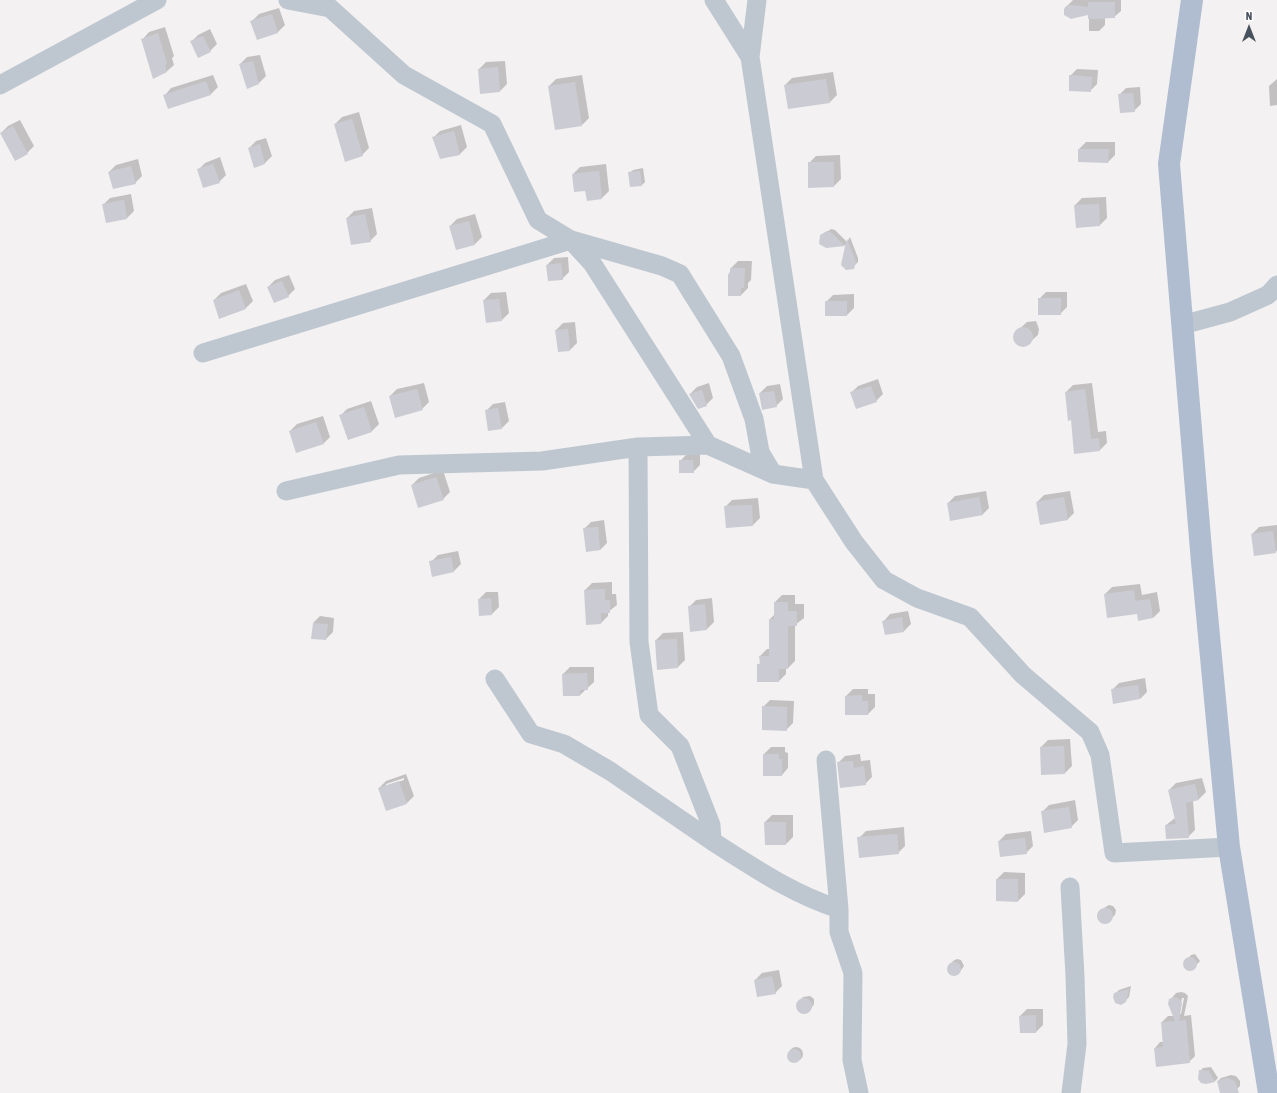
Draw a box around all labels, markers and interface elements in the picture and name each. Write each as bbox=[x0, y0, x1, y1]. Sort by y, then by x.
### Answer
north arrow bbox=[1229, 8, 1269, 48]
text: N bbox=[1246, 10, 1252, 22]

